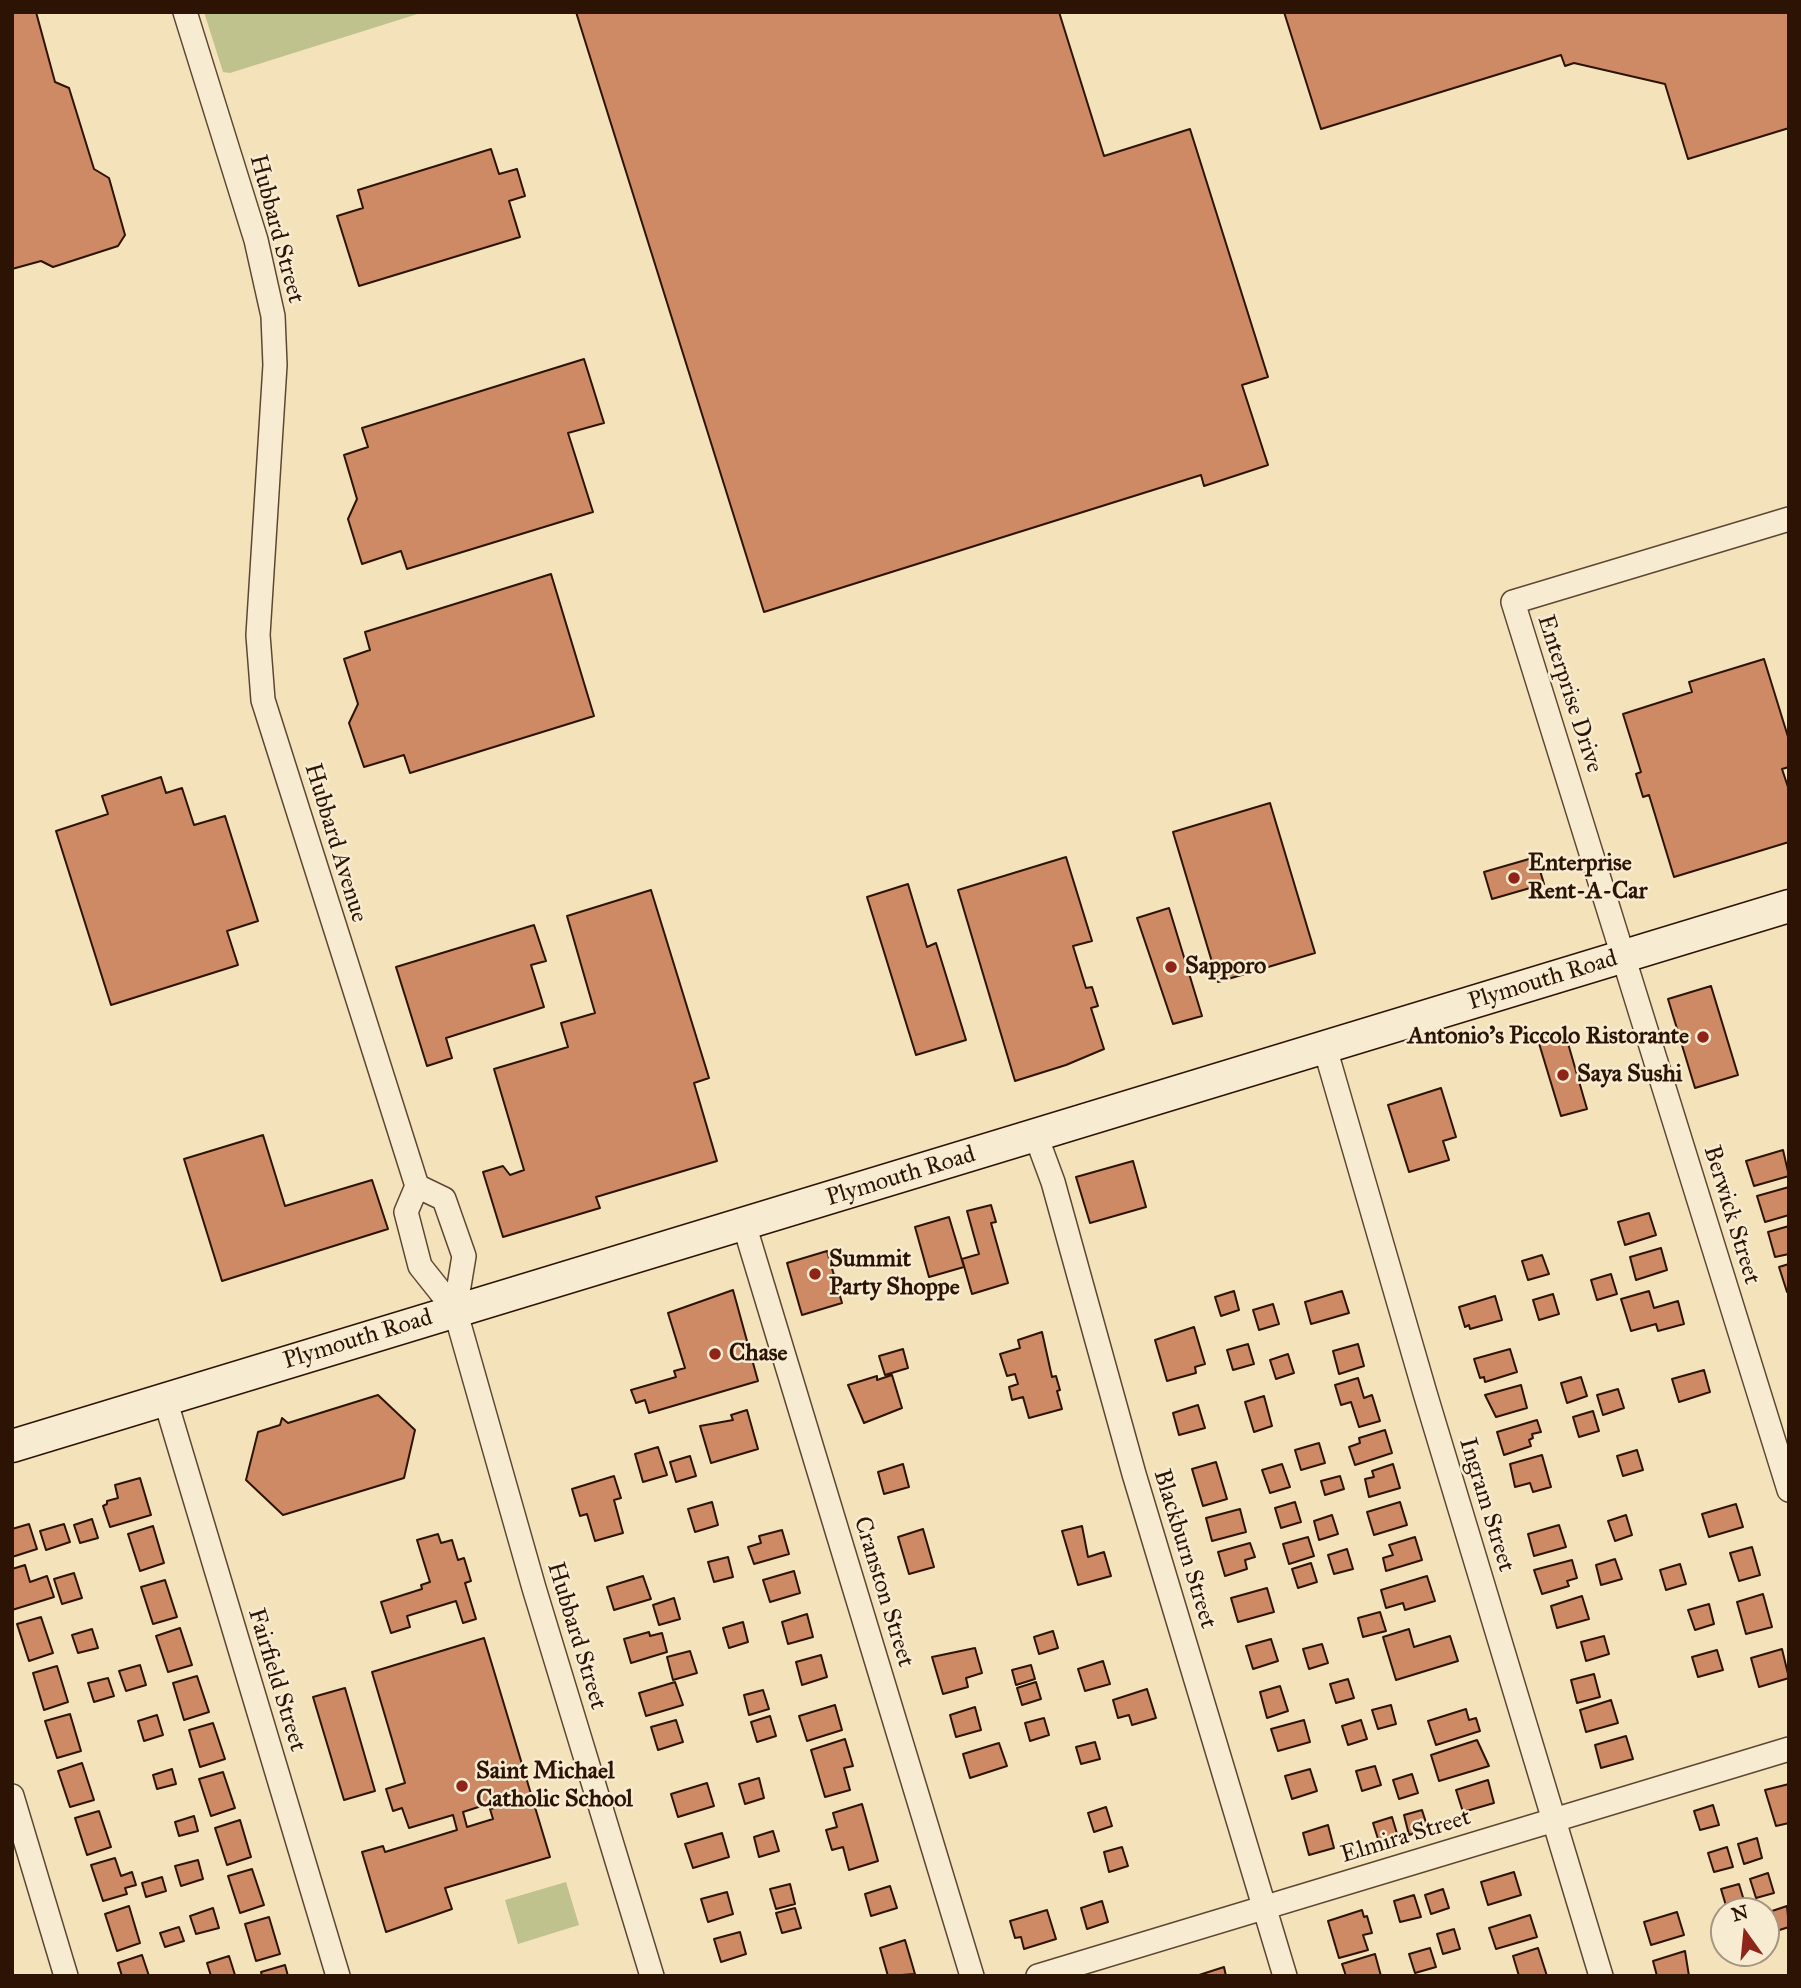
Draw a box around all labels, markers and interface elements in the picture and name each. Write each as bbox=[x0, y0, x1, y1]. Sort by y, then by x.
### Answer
street label: Hubbard Street bbox=[242, 152, 310, 306]
street label: Enterprise Drive bbox=[1530, 611, 1608, 777]
street label: Hubbard Avenue bbox=[297, 760, 373, 926]
place label: Enterprise Rent-A-Car bbox=[1528, 850, 1647, 906]
marker: Enterprise Rent-A-Car bbox=[1506, 870, 1522, 886]
street label: Plymouth Road bbox=[1465, 945, 1621, 1017]
place label: Sapporo bbox=[1185, 953, 1266, 981]
marker: Sapporo bbox=[1163, 959, 1179, 975]
place label: Antonio's Piccolo Ristorante bbox=[1408, 1023, 1689, 1051]
marker: Antonio's Piccolo Ristorante bbox=[1695, 1029, 1711, 1045]
place label: Saya Sushi bbox=[1577, 1061, 1682, 1089]
marker: Saya Sushi bbox=[1555, 1067, 1571, 1083]
street label: Plymouth Road bbox=[823, 1141, 979, 1213]
street label: Berwick Street bbox=[1696, 1142, 1766, 1288]
place label: Summit Party Shoppe bbox=[829, 1246, 960, 1302]
marker: Summit Party Shoppe bbox=[807, 1266, 823, 1282]
street label: Plymouth Road bbox=[280, 1304, 436, 1376]
place label: Chase bbox=[729, 1340, 788, 1368]
marker: Chase bbox=[707, 1346, 723, 1362]
street label: Ingram Street bbox=[1452, 1435, 1520, 1575]
street label: Blackburn Street bbox=[1146, 1466, 1222, 1632]
street label: Cranston Street bbox=[846, 1513, 920, 1671]
street label: Hubbard Street bbox=[540, 1559, 612, 1713]
street label: Fairfield Street bbox=[241, 1605, 311, 1755]
place label: Saint Michael Catholic School bbox=[476, 1758, 633, 1814]
marker: Saint Michael Catholic School bbox=[454, 1778, 470, 1794]
street label: Elmira Street bbox=[1338, 1804, 1474, 1870]
north arrow bbox=[1710, 1897, 1780, 1967]
text: N bbox=[1729, 1900, 1751, 1926]

